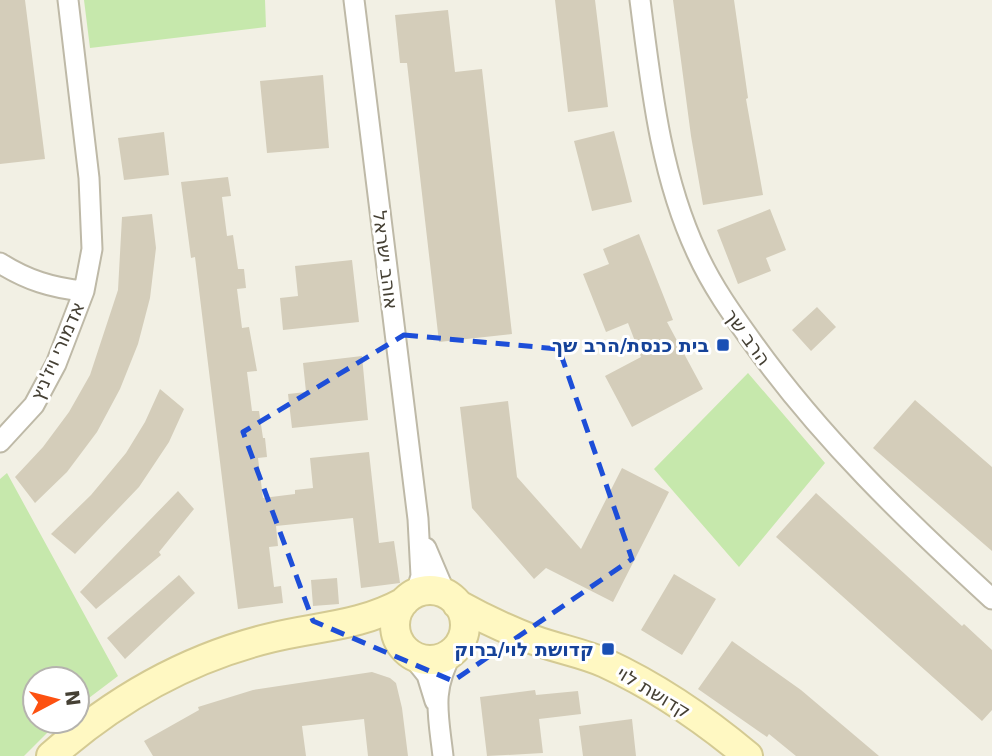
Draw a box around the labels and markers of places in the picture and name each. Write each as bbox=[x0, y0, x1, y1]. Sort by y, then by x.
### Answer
place label: בית כנסת/הרב שך bbox=[552, 334, 709, 357]
marker: בית כנסת/הרב שך bbox=[715, 337, 731, 353]
place label: קדושת לוי/ברוק bbox=[454, 638, 594, 661]
marker: קדושת לוי/ברוק bbox=[600, 641, 616, 657]

